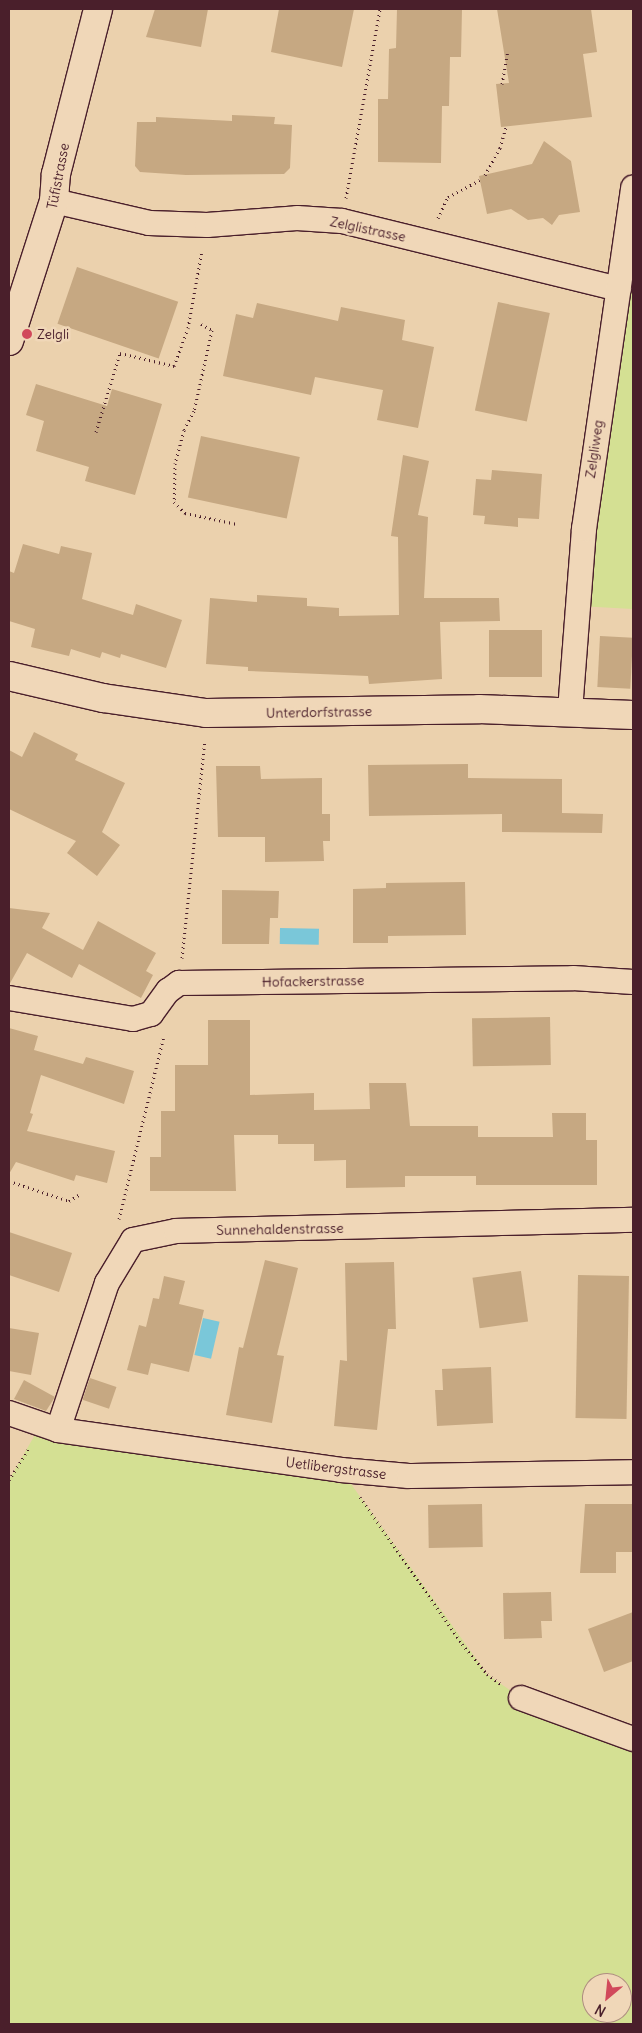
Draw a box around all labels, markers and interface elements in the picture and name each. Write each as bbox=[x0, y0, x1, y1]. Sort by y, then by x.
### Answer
street label: Tüfistrasse bbox=[43, 141, 73, 211]
street label: Zelglistrasse bbox=[329, 213, 407, 245]
place label: Zelgli bbox=[37, 326, 69, 342]
marker: Zelgli bbox=[21, 328, 33, 340]
street label: Zelgliweg bbox=[582, 419, 606, 479]
street label: Unterdorfstrasse bbox=[266, 703, 372, 721]
street label: Hofackerstrasse bbox=[262, 972, 364, 990]
street label: Sunnehaldenstrasse bbox=[216, 1219, 344, 1239]
street label: Uetlibergstrasse bbox=[285, 1453, 387, 1483]
north arrow bbox=[582, 1973, 632, 2023]
text: N bbox=[592, 2000, 609, 2021]

